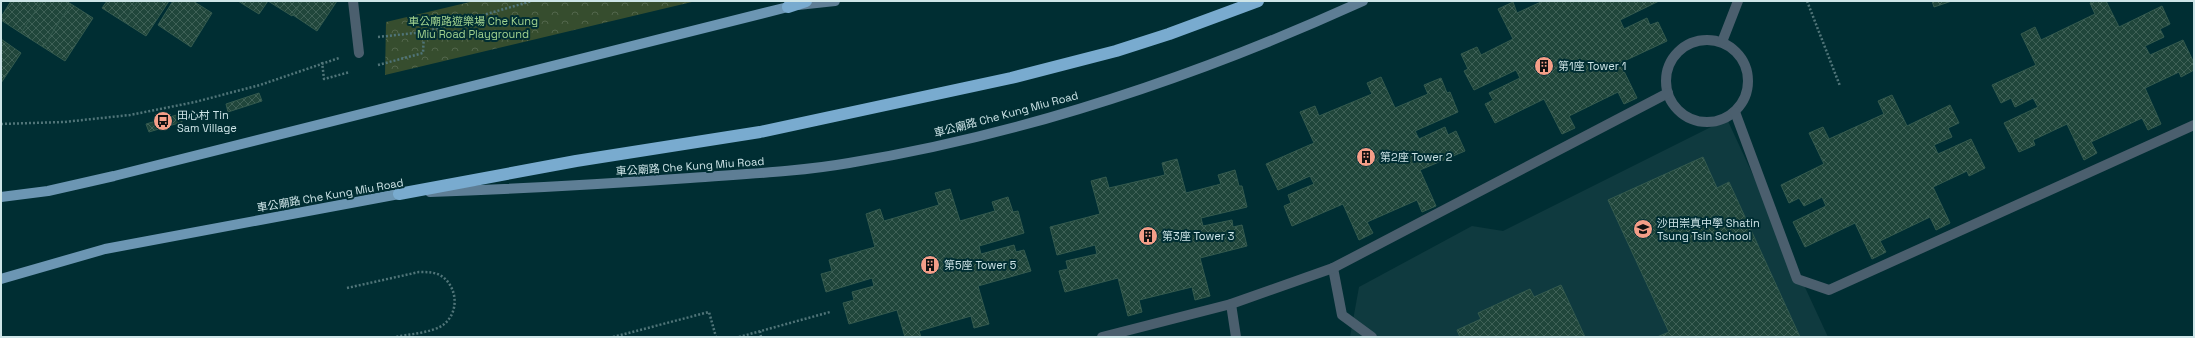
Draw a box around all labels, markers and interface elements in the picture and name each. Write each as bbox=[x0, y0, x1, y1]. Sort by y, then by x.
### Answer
park label: 車公廟路遊樂場 Che Kung Miu Road Playground bbox=[408, 14, 538, 41]
building icon: 第1座 Tower 1 bbox=[1533, 55, 1555, 77]
place label: 第1座 Tower 1 bbox=[1558, 59, 1626, 73]
street label: 車公廟路 Che Kung Miu Road bbox=[932, 88, 1080, 140]
place label: 田心村 Tin Sam Village bbox=[177, 108, 237, 135]
bus stop icon: 田心村 Tin Sam Village bbox=[152, 110, 174, 132]
building icon: 第2座 Tower 2 bbox=[1355, 146, 1377, 168]
place label: 第2座 Tower 2 bbox=[1380, 150, 1453, 164]
street label: 車公廟路 Che Kung Miu Road bbox=[615, 154, 765, 178]
street label: 車公廟路 Che Kung Miu Road bbox=[256, 175, 404, 215]
place label: 沙田崇真中學 Shatin Tsung Tsin School bbox=[1657, 216, 1760, 243]
school or university icon: 沙田崇真中學 Shatin Tsung Tsin School bbox=[1632, 218, 1654, 240]
building icon: 第3座 Tower 3 bbox=[1137, 225, 1159, 247]
place label: 第3座 Tower 3 bbox=[1162, 229, 1235, 243]
building icon: 第5座 Tower 5 bbox=[919, 254, 941, 276]
place label: 第5座 Tower 5 bbox=[944, 258, 1017, 272]

